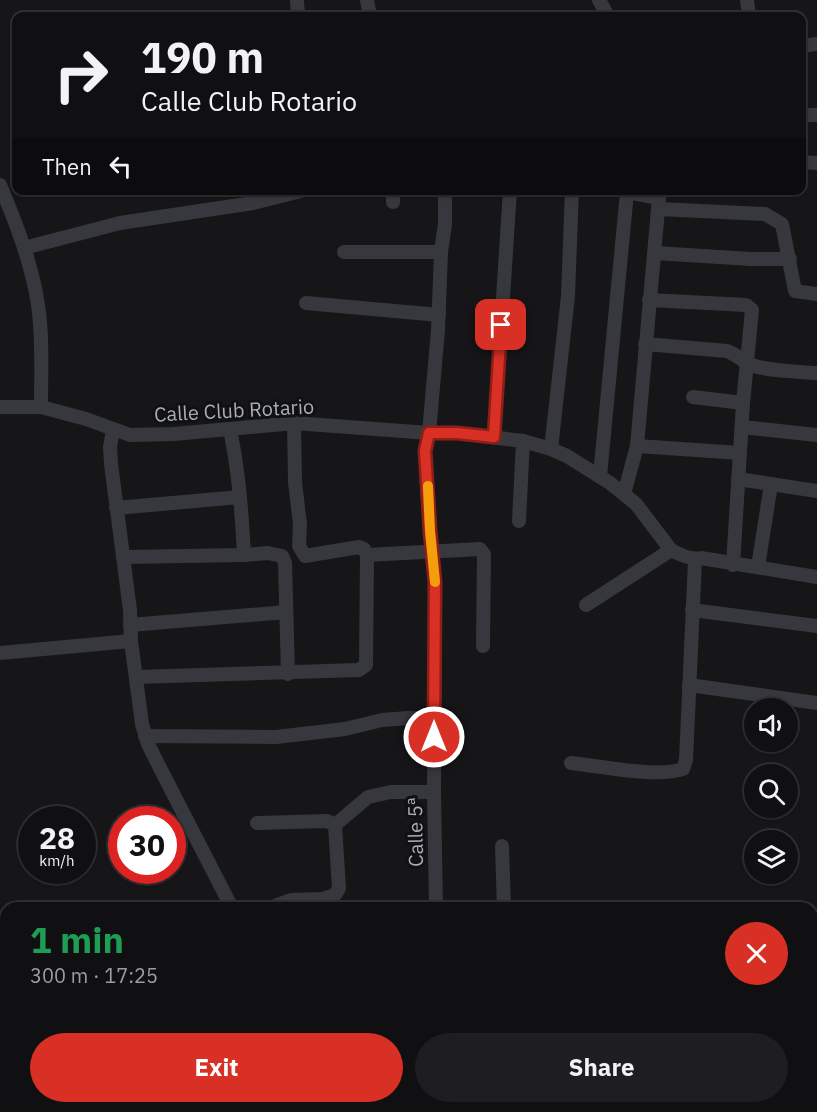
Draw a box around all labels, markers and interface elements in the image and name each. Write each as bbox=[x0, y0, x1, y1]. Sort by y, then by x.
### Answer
text: 190 m bbox=[141, 30, 264, 85]
icon: right bbox=[42, 36, 120, 114]
text: Calle Club Rotario bbox=[141, 83, 357, 118]
icon: left bbox=[104, 150, 137, 183]
text: Then bbox=[42, 152, 92, 181]
pin bbox=[475, 299, 526, 350]
icon: arrive bbox=[484, 308, 517, 341]
street label: Calle Club Rotario bbox=[153, 392, 315, 428]
map controls bbox=[744, 698, 798, 884]
button: sound bbox=[744, 698, 798, 752]
position arrow bbox=[402, 705, 466, 769]
button: search bbox=[744, 764, 798, 818]
street label: Calle 5ª bbox=[401, 797, 429, 867]
speed limit sign: 30 bbox=[108, 806, 186, 884]
text: 28 bbox=[39, 818, 75, 857]
button: layers bbox=[744, 830, 798, 884]
text: km/h bbox=[39, 851, 75, 870]
text: 1 min bbox=[30, 916, 124, 963]
button: close bbox=[725, 922, 788, 985]
text: 300 m · 17:25 bbox=[30, 962, 158, 989]
button: Exit bbox=[30, 1033, 403, 1102]
button: Share bbox=[415, 1033, 788, 1102]

